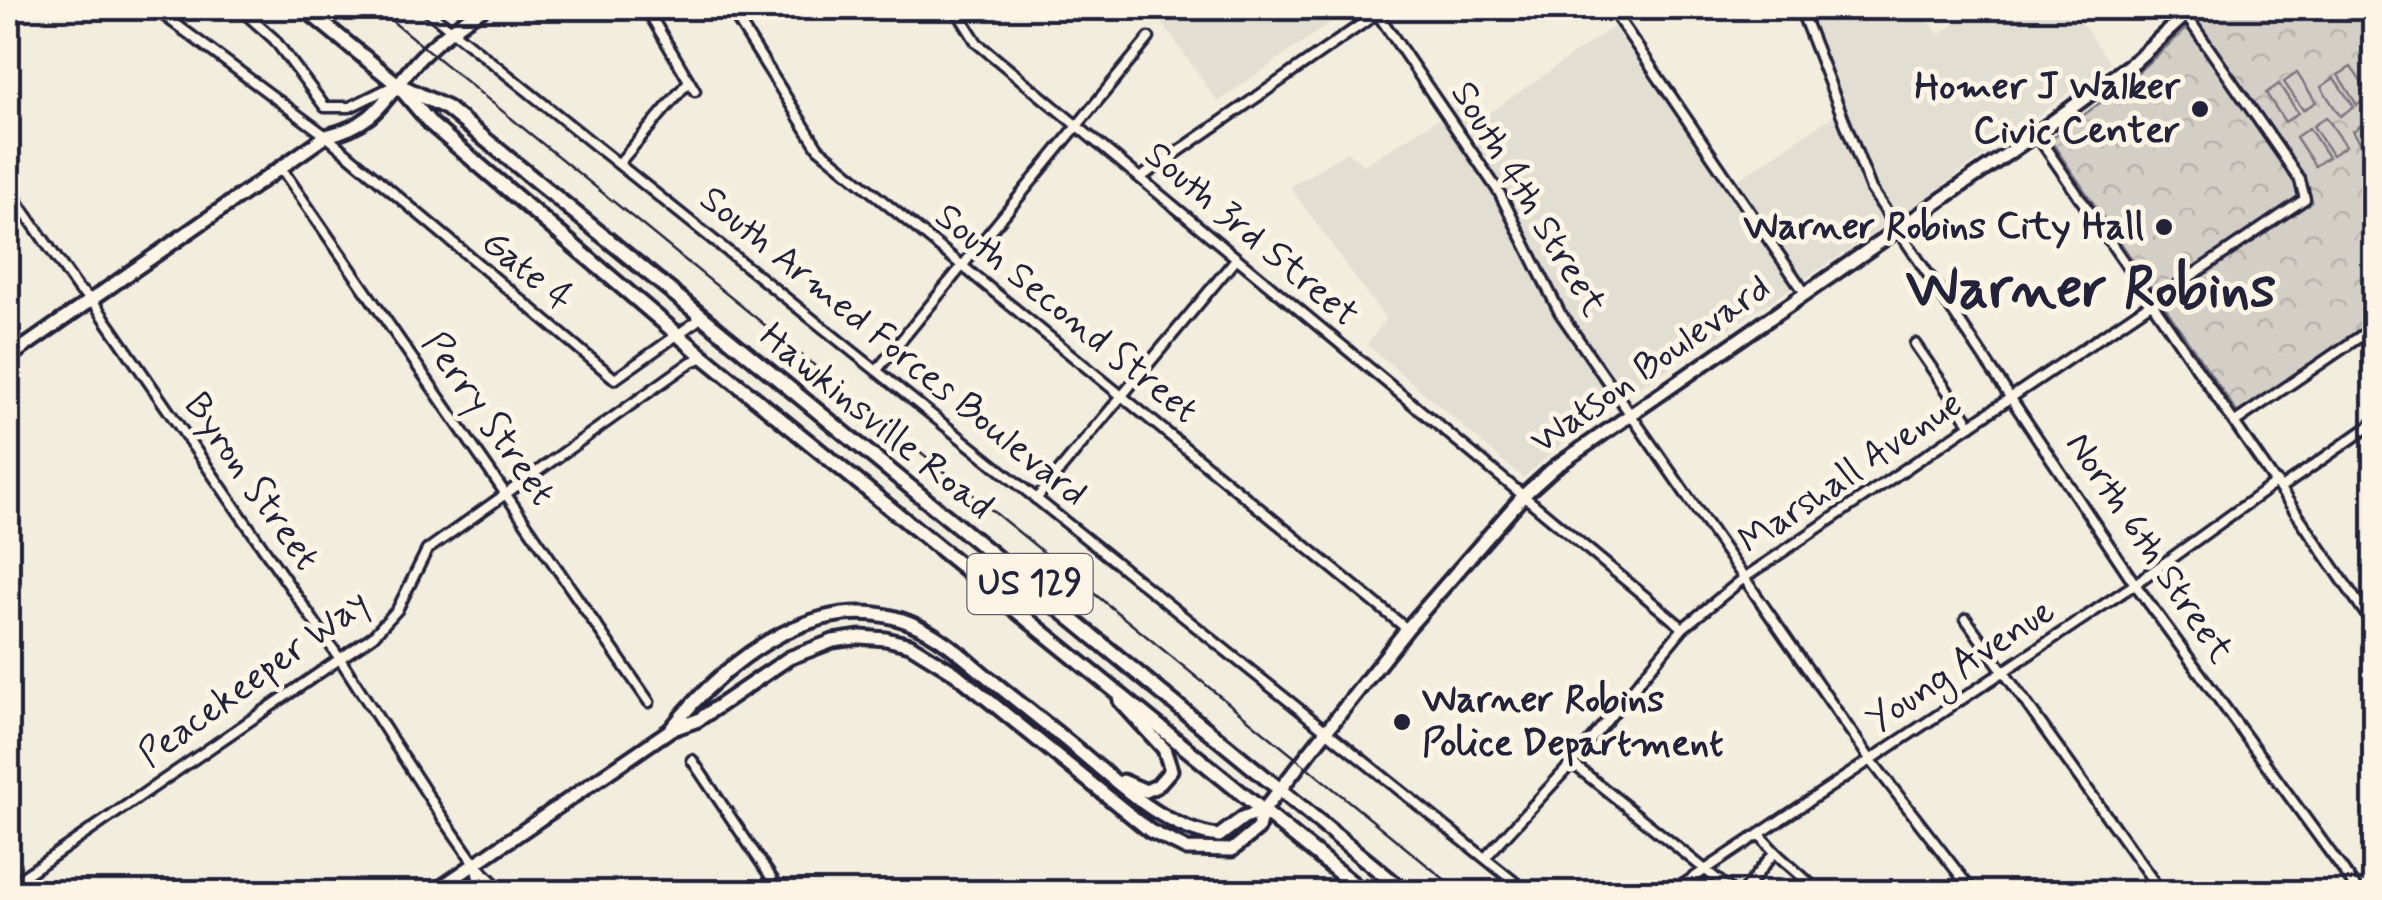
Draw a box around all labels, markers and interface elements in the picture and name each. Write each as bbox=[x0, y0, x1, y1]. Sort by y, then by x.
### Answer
place label: Homer J Walker Civic Center bbox=[1914, 63, 2181, 156]
street label: South 4th Street bbox=[1438, 72, 1618, 326]
marker: Homer J Walker Civic Center bbox=[2189, 98, 2211, 120]
street label: South 3rd Street bbox=[1134, 131, 1368, 339]
street label: South Armed Forces Boulevard bbox=[689, 175, 1097, 519]
street label: South Second Street bbox=[924, 193, 1208, 435]
place label: Warner Robins City Hall bbox=[1743, 203, 2144, 252]
marker: Warner Robins City Hall bbox=[2153, 216, 2175, 238]
street label: Gate 4 bbox=[471, 219, 583, 323]
district label: Warner Robins bbox=[1906, 252, 2276, 328]
street label: Watson Boulevard bbox=[1521, 264, 1781, 466]
street label: Hawkinsville Road bbox=[749, 313, 1003, 531]
street label: Perry Street bbox=[410, 322, 566, 516]
street label: Marshall Avenue bbox=[1729, 380, 1973, 566]
street label: Byron Street bbox=[172, 383, 330, 581]
street label: North 6th Street bbox=[2053, 423, 2245, 673]
road number: US 129 bbox=[968, 554, 1092, 614]
street label: Peacekeeper Way bbox=[129, 579, 379, 779]
street label: Young Avenue bbox=[1857, 587, 2067, 749]
place label: Warner Robins Police Department bbox=[1422, 676, 1723, 769]
marker: Warner Robins Police Department bbox=[1391, 711, 1413, 733]

